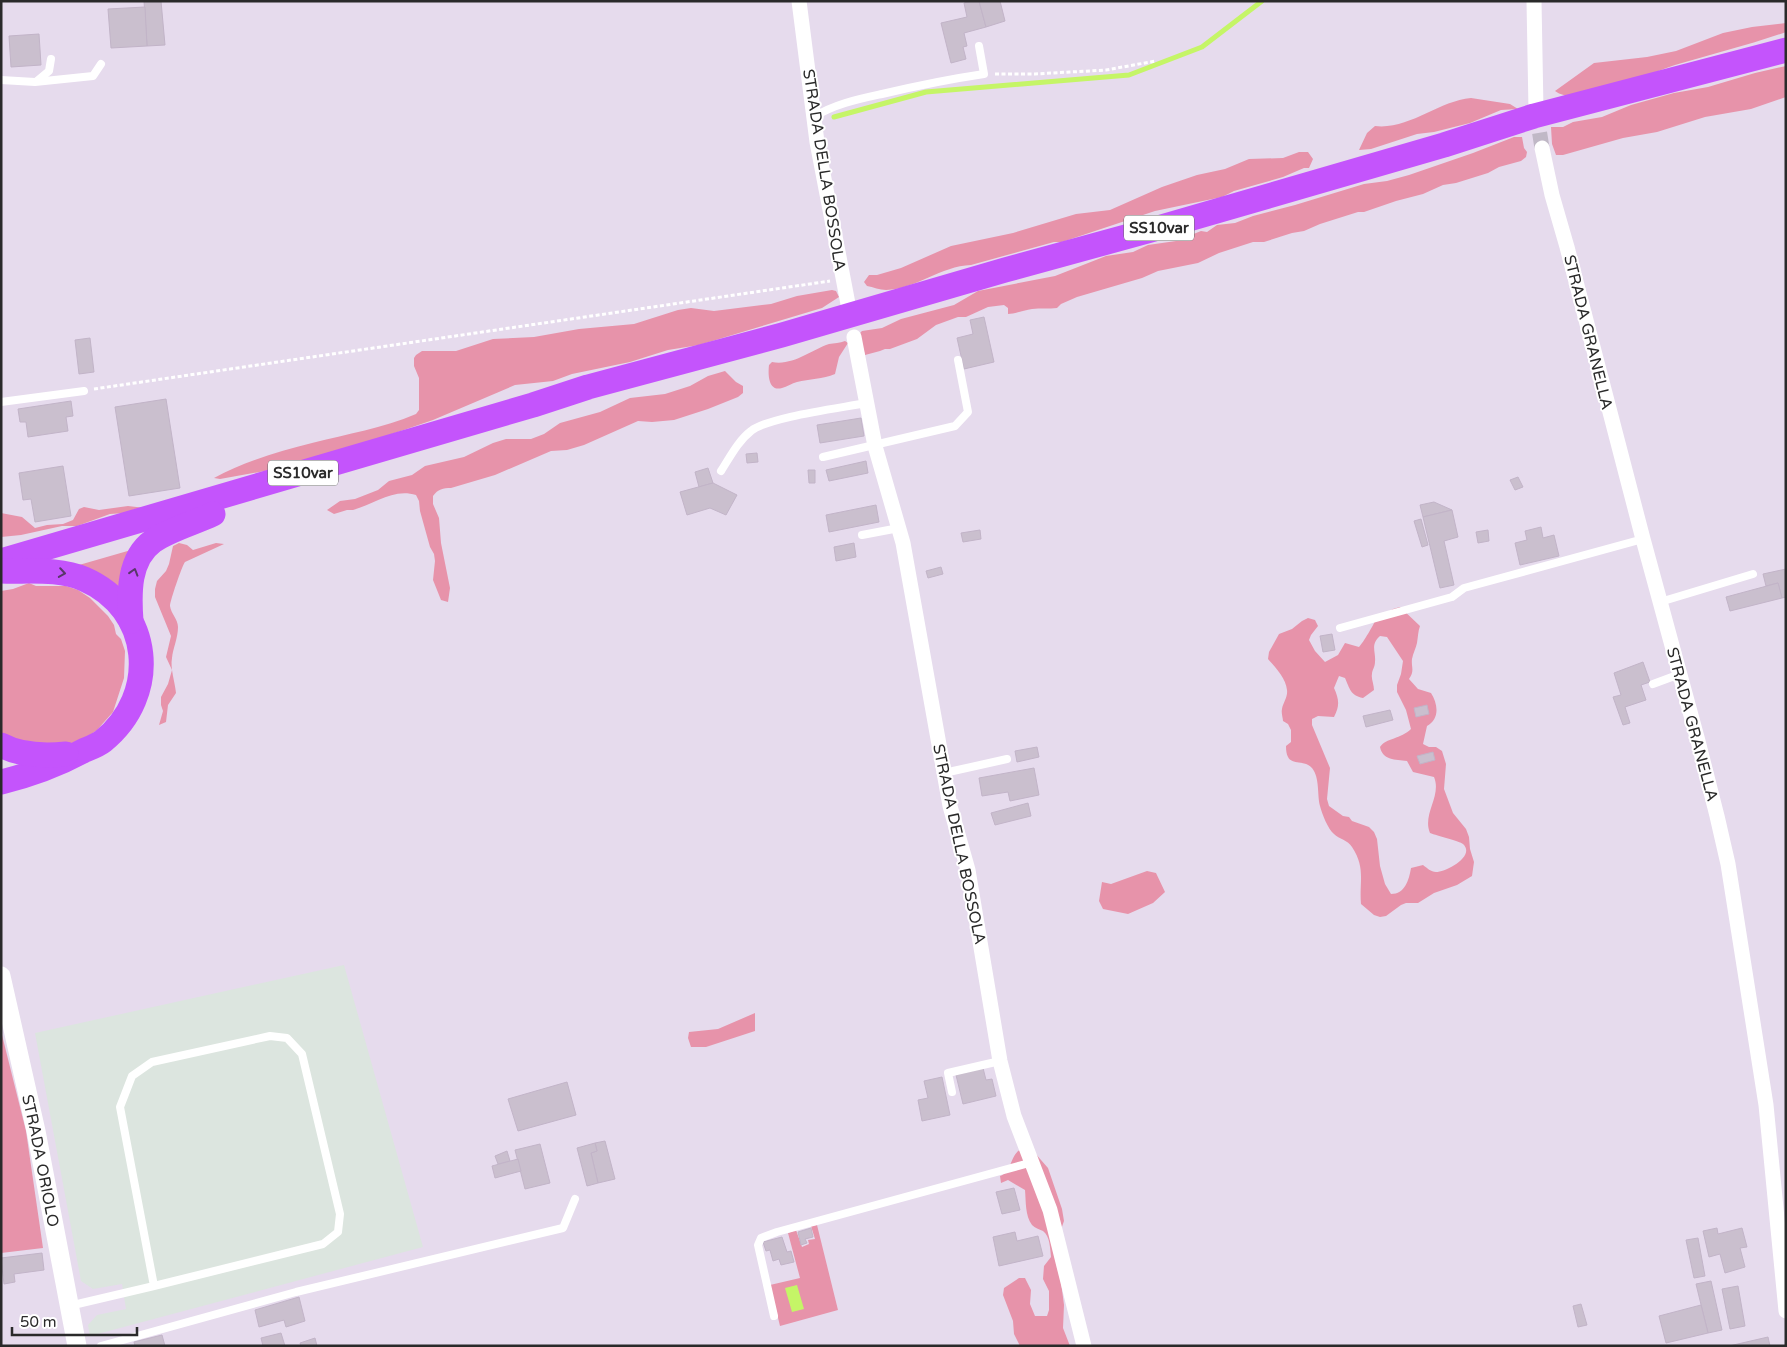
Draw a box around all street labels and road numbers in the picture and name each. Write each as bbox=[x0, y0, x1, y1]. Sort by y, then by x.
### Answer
street label: STRADA DELLA BOSSOLA bbox=[798, 68, 850, 273]
road number: SS10var bbox=[1124, 216, 1194, 240]
street label: STRADA GRANELLA bbox=[1559, 253, 1617, 412]
road number: SS10var bbox=[268, 460, 338, 486]
street label: STRADA GRANELLA bbox=[1662, 645, 1722, 804]
street label: STRADA DELLA BOSSOLA bbox=[928, 742, 990, 946]
street label: STRADA ORIOLO bbox=[17, 1093, 63, 1229]

